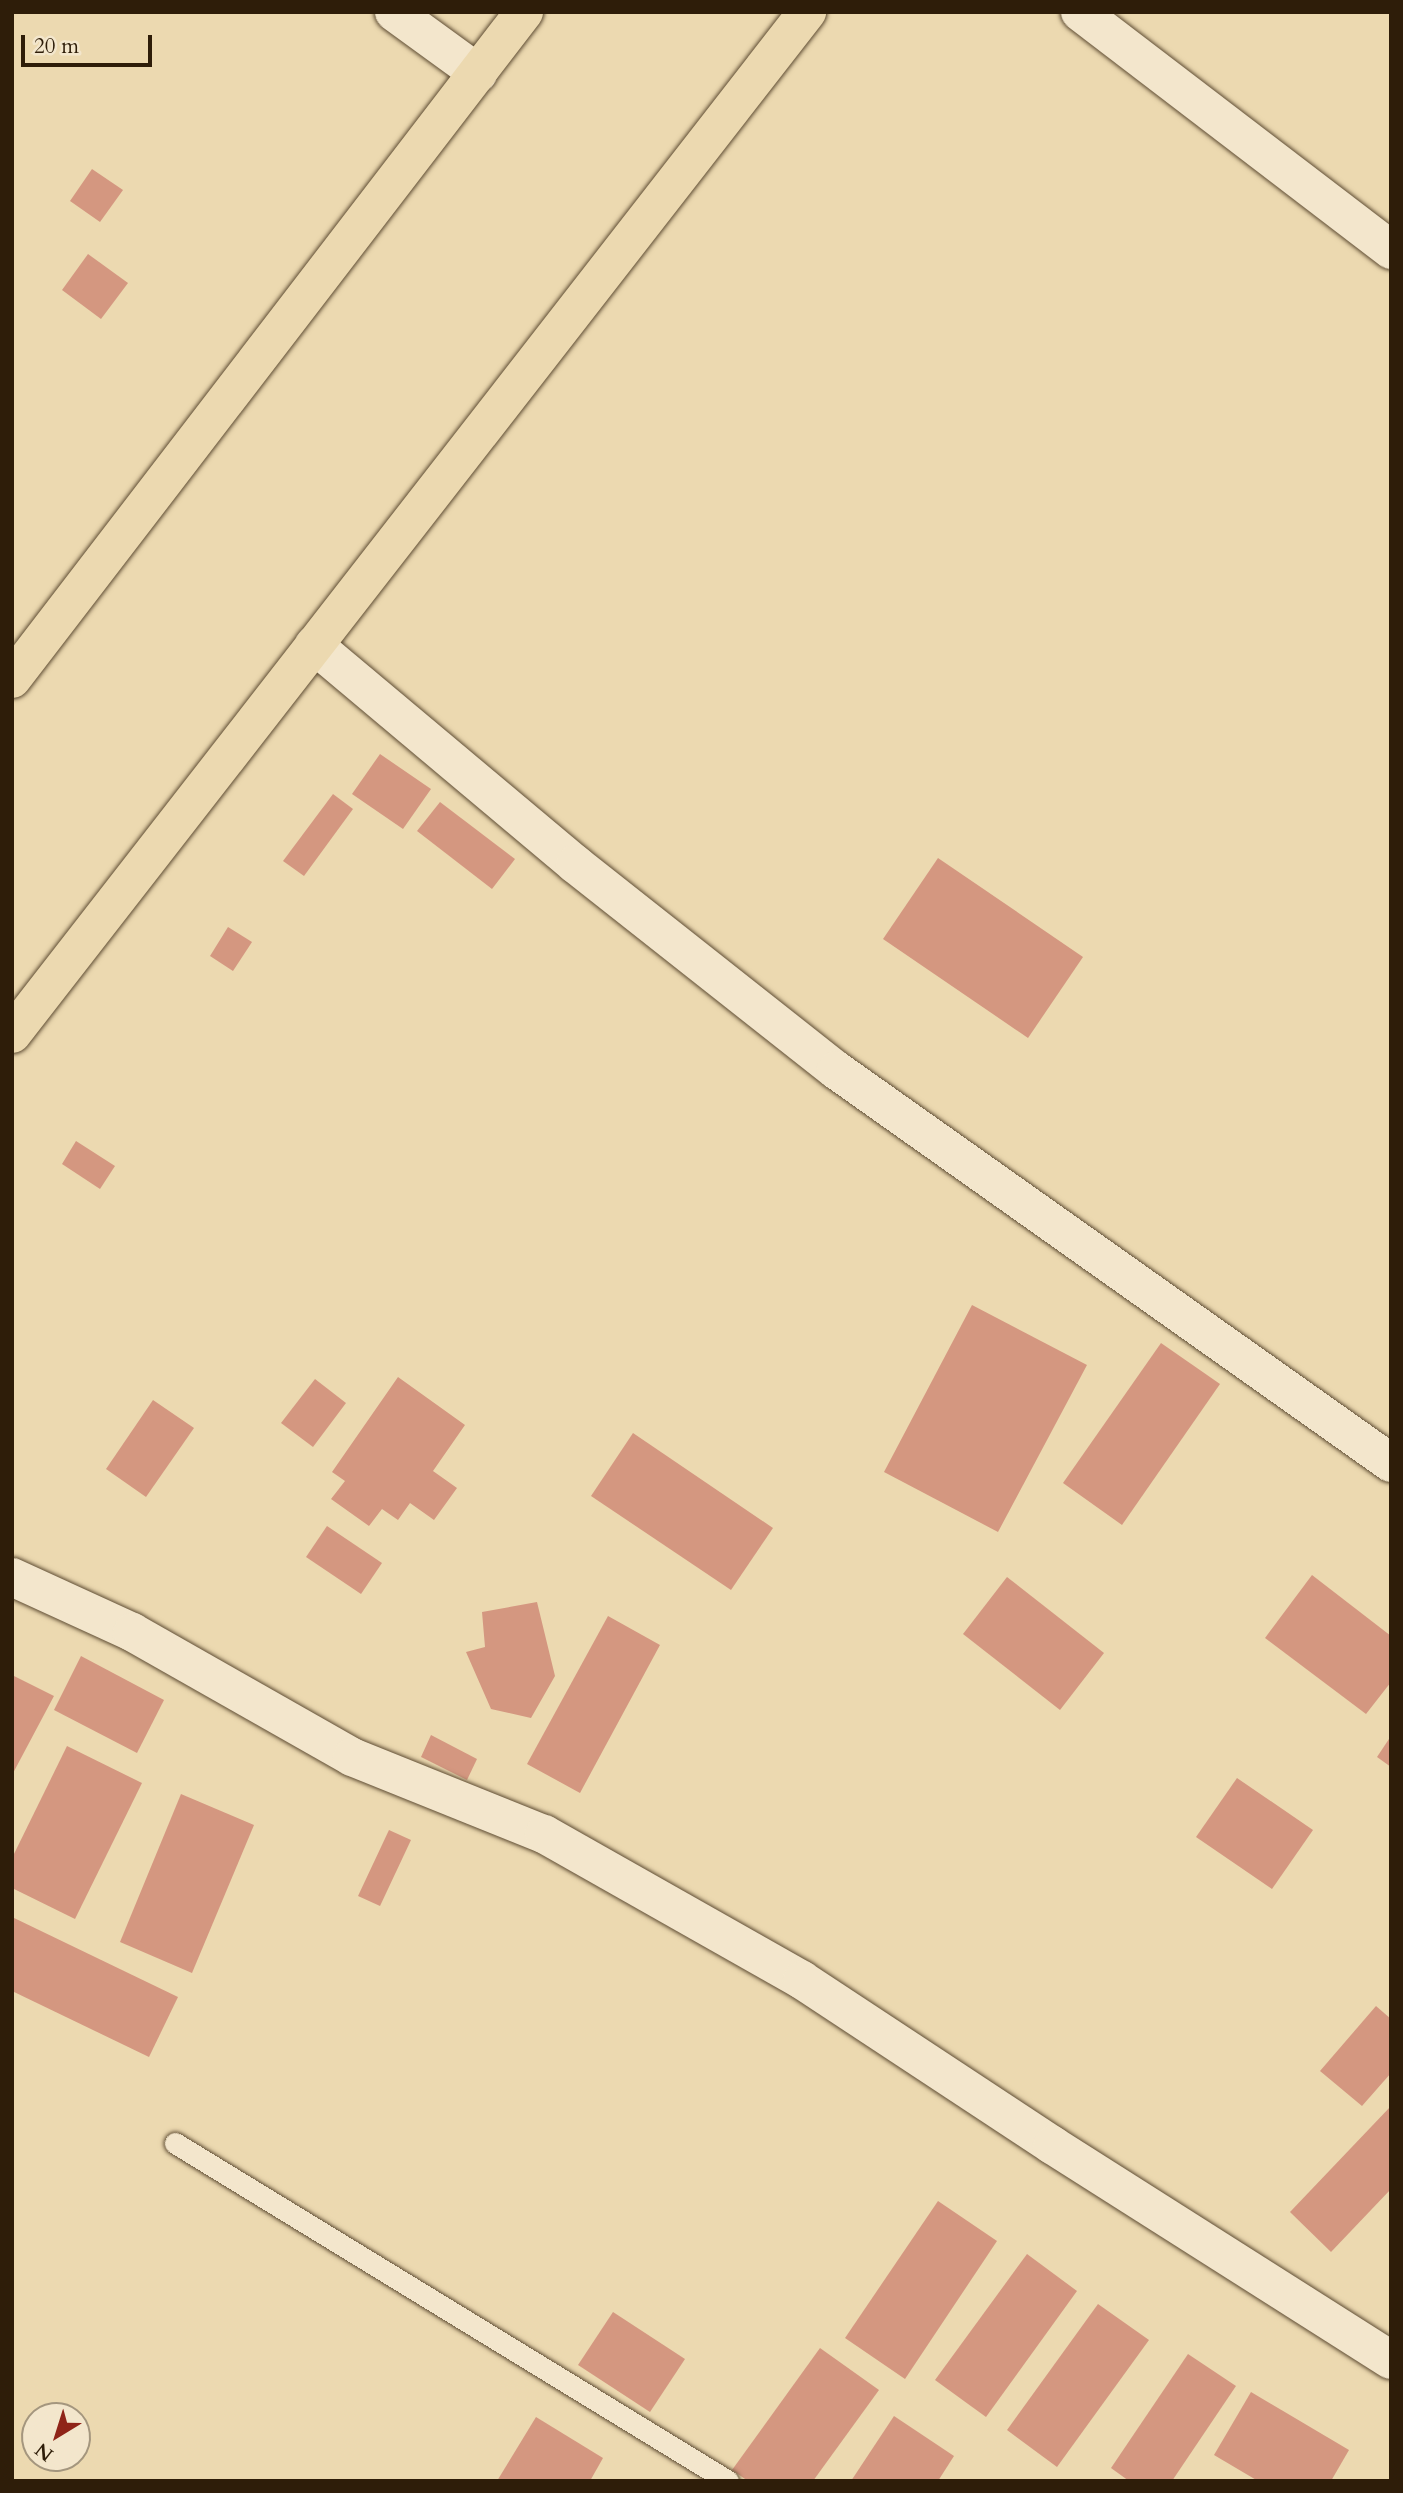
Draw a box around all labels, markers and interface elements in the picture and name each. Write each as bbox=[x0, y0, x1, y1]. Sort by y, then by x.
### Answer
scale bar bbox=[24, 21, 156, 65]
text: 20 m bbox=[34, 32, 79, 61]
north arrow bbox=[21, 2402, 91, 2472]
text: N bbox=[30, 2437, 59, 2467]

